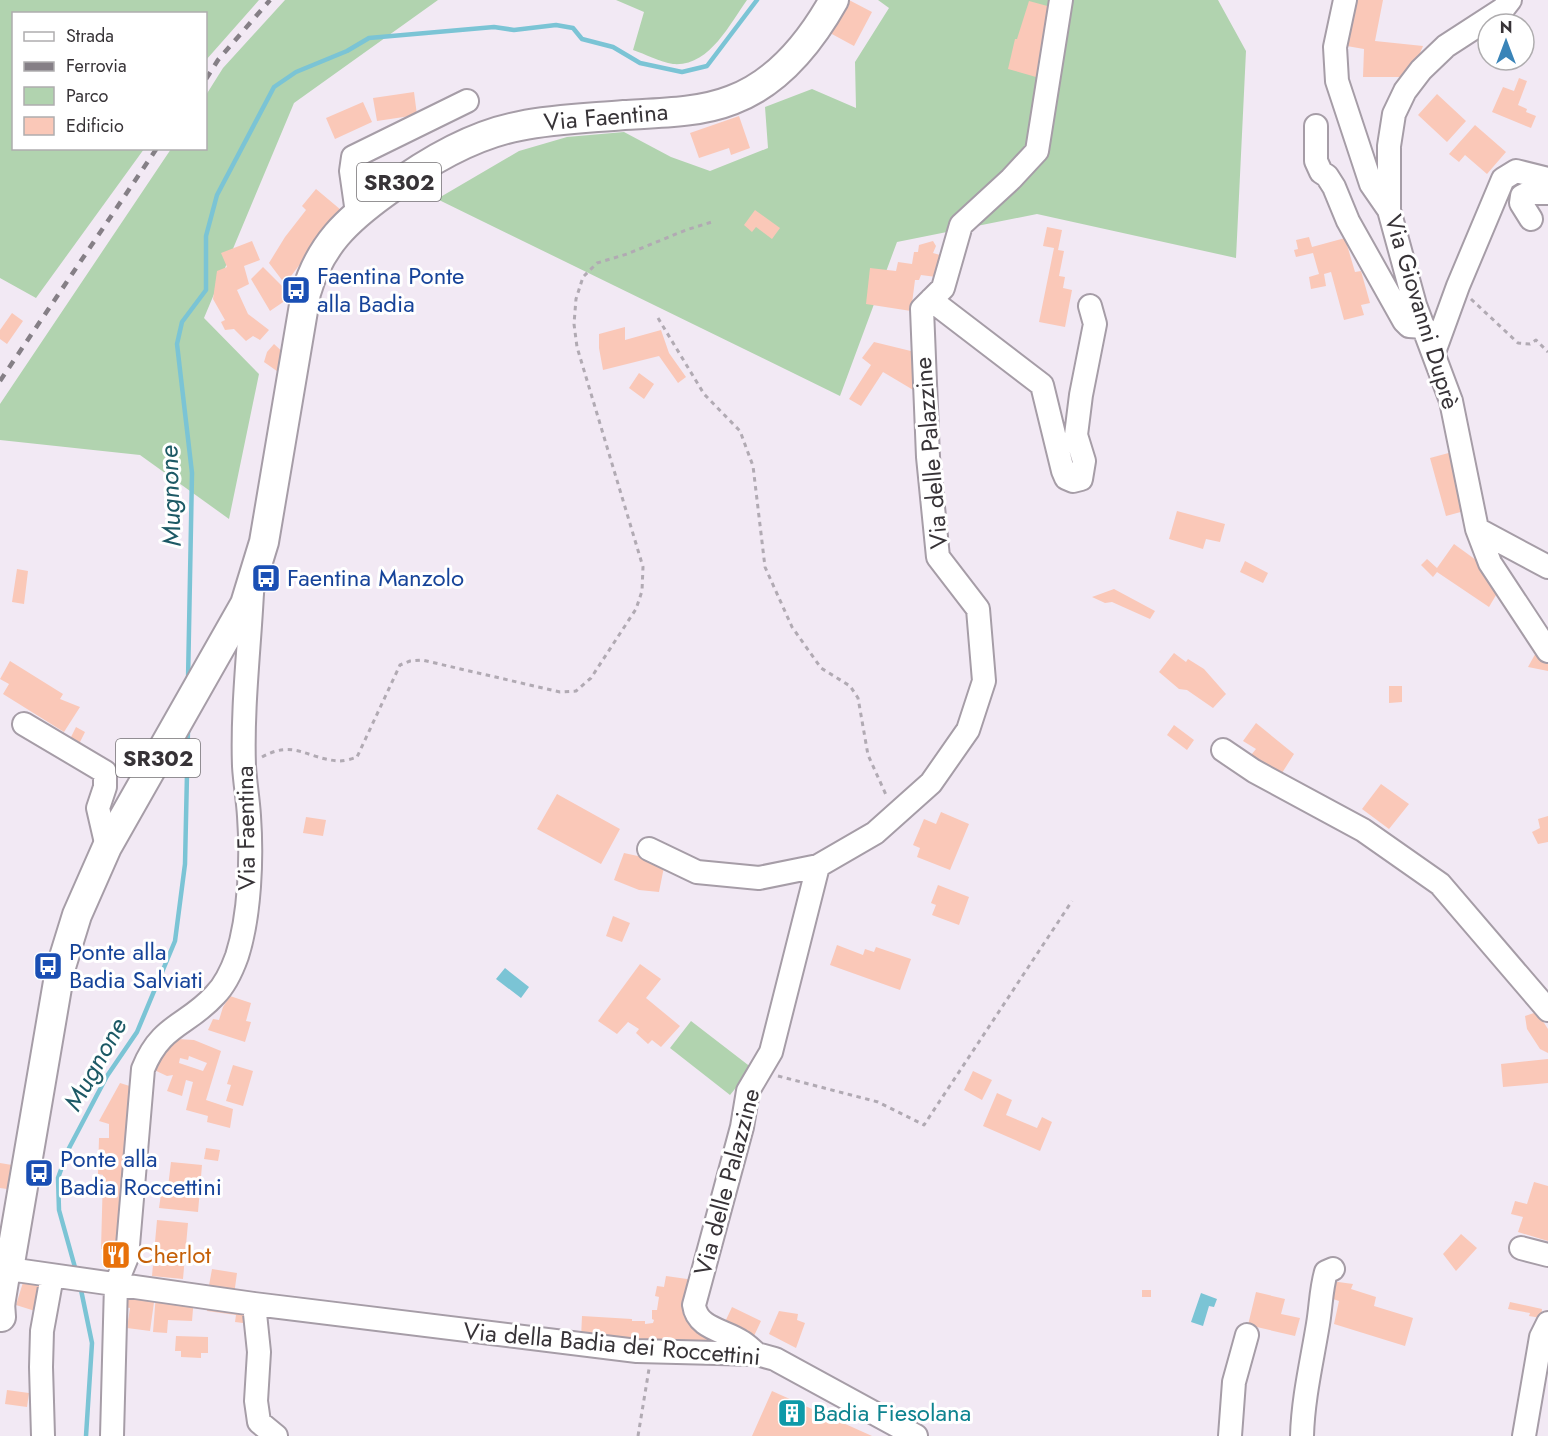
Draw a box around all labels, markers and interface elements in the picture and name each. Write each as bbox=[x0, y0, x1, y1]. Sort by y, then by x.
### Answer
legend bbox=[12, 12, 207, 150]
north arrow bbox=[1476, 12, 1536, 72]
text: N bbox=[1500, 16, 1512, 39]
text: Strada bbox=[66, 23, 114, 49]
text: Ferrovia bbox=[66, 53, 127, 79]
text: Parco bbox=[66, 83, 108, 109]
street label: Via Faentina bbox=[542, 94, 670, 139]
text: Edificio bbox=[66, 113, 124, 139]
road number: SR302 bbox=[357, 163, 441, 201]
street label: Via Giovanni Duprè bbox=[1376, 210, 1469, 414]
place label: Faentina Ponte alla Badia bbox=[317, 258, 464, 321]
bus stop icon: Faentina Ponte alla Badia bbox=[280, 274, 312, 306]
street label: Via delle Palazzine bbox=[905, 356, 956, 550]
water label: Mugnone bbox=[149, 445, 191, 547]
place label: Faentina Manzolo bbox=[287, 560, 464, 595]
bus stop icon: Faentina Manzolo bbox=[250, 562, 282, 594]
road number: SR302 bbox=[116, 739, 200, 777]
street label: Via Faentina bbox=[227, 765, 264, 891]
place label: Ponte alla Badia Salviati bbox=[69, 934, 203, 997]
bus stop icon: Ponte alla Badia Salviati bbox=[32, 950, 64, 982]
water label: Mugnone bbox=[54, 1010, 136, 1118]
street label: Via delle Palazzine bbox=[685, 1084, 768, 1279]
place label: Ponte alla Badia Roccettini bbox=[60, 1141, 222, 1204]
bus stop icon: Ponte alla Badia Roccettini bbox=[23, 1157, 55, 1189]
place label: Cherlot bbox=[137, 1237, 211, 1272]
restaurant icon: Cherlot bbox=[100, 1239, 132, 1271]
street label: Via della Badia dei Roccettini bbox=[462, 1313, 762, 1374]
place label: Badia Fiesolana bbox=[813, 1395, 971, 1430]
building icon: Badia Fiesolana bbox=[776, 1397, 808, 1429]

